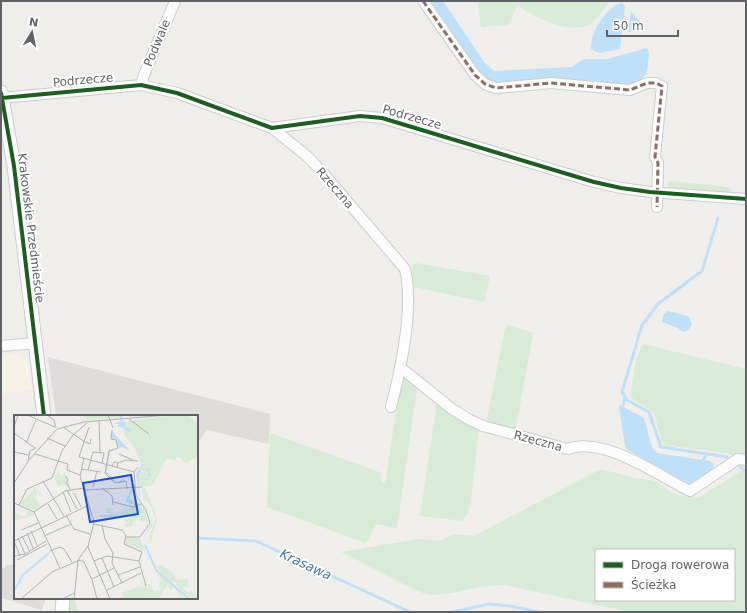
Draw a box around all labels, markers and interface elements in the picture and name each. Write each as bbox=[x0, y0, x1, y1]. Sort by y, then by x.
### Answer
north arrow bbox=[12, 12, 52, 52]
scale bar bbox=[607, 12, 678, 38]
text: N bbox=[28, 15, 39, 30]
street label: Podwale bbox=[141, 17, 173, 69]
text: 50 m bbox=[613, 19, 644, 33]
street label: Podrzecze bbox=[52, 70, 114, 90]
street label: Podrzecze bbox=[381, 102, 443, 132]
street label: Krakowskie Przedmieście bbox=[15, 152, 47, 304]
street label: Rzeczna bbox=[313, 165, 357, 211]
inset map bbox=[14, 415, 198, 599]
street label: Rzeczna bbox=[512, 428, 564, 454]
water label: Krasawa bbox=[278, 546, 334, 583]
legend bbox=[595, 549, 735, 601]
text: Droga rowerowa bbox=[631, 558, 729, 572]
text: Ścieżka bbox=[631, 577, 676, 592]

